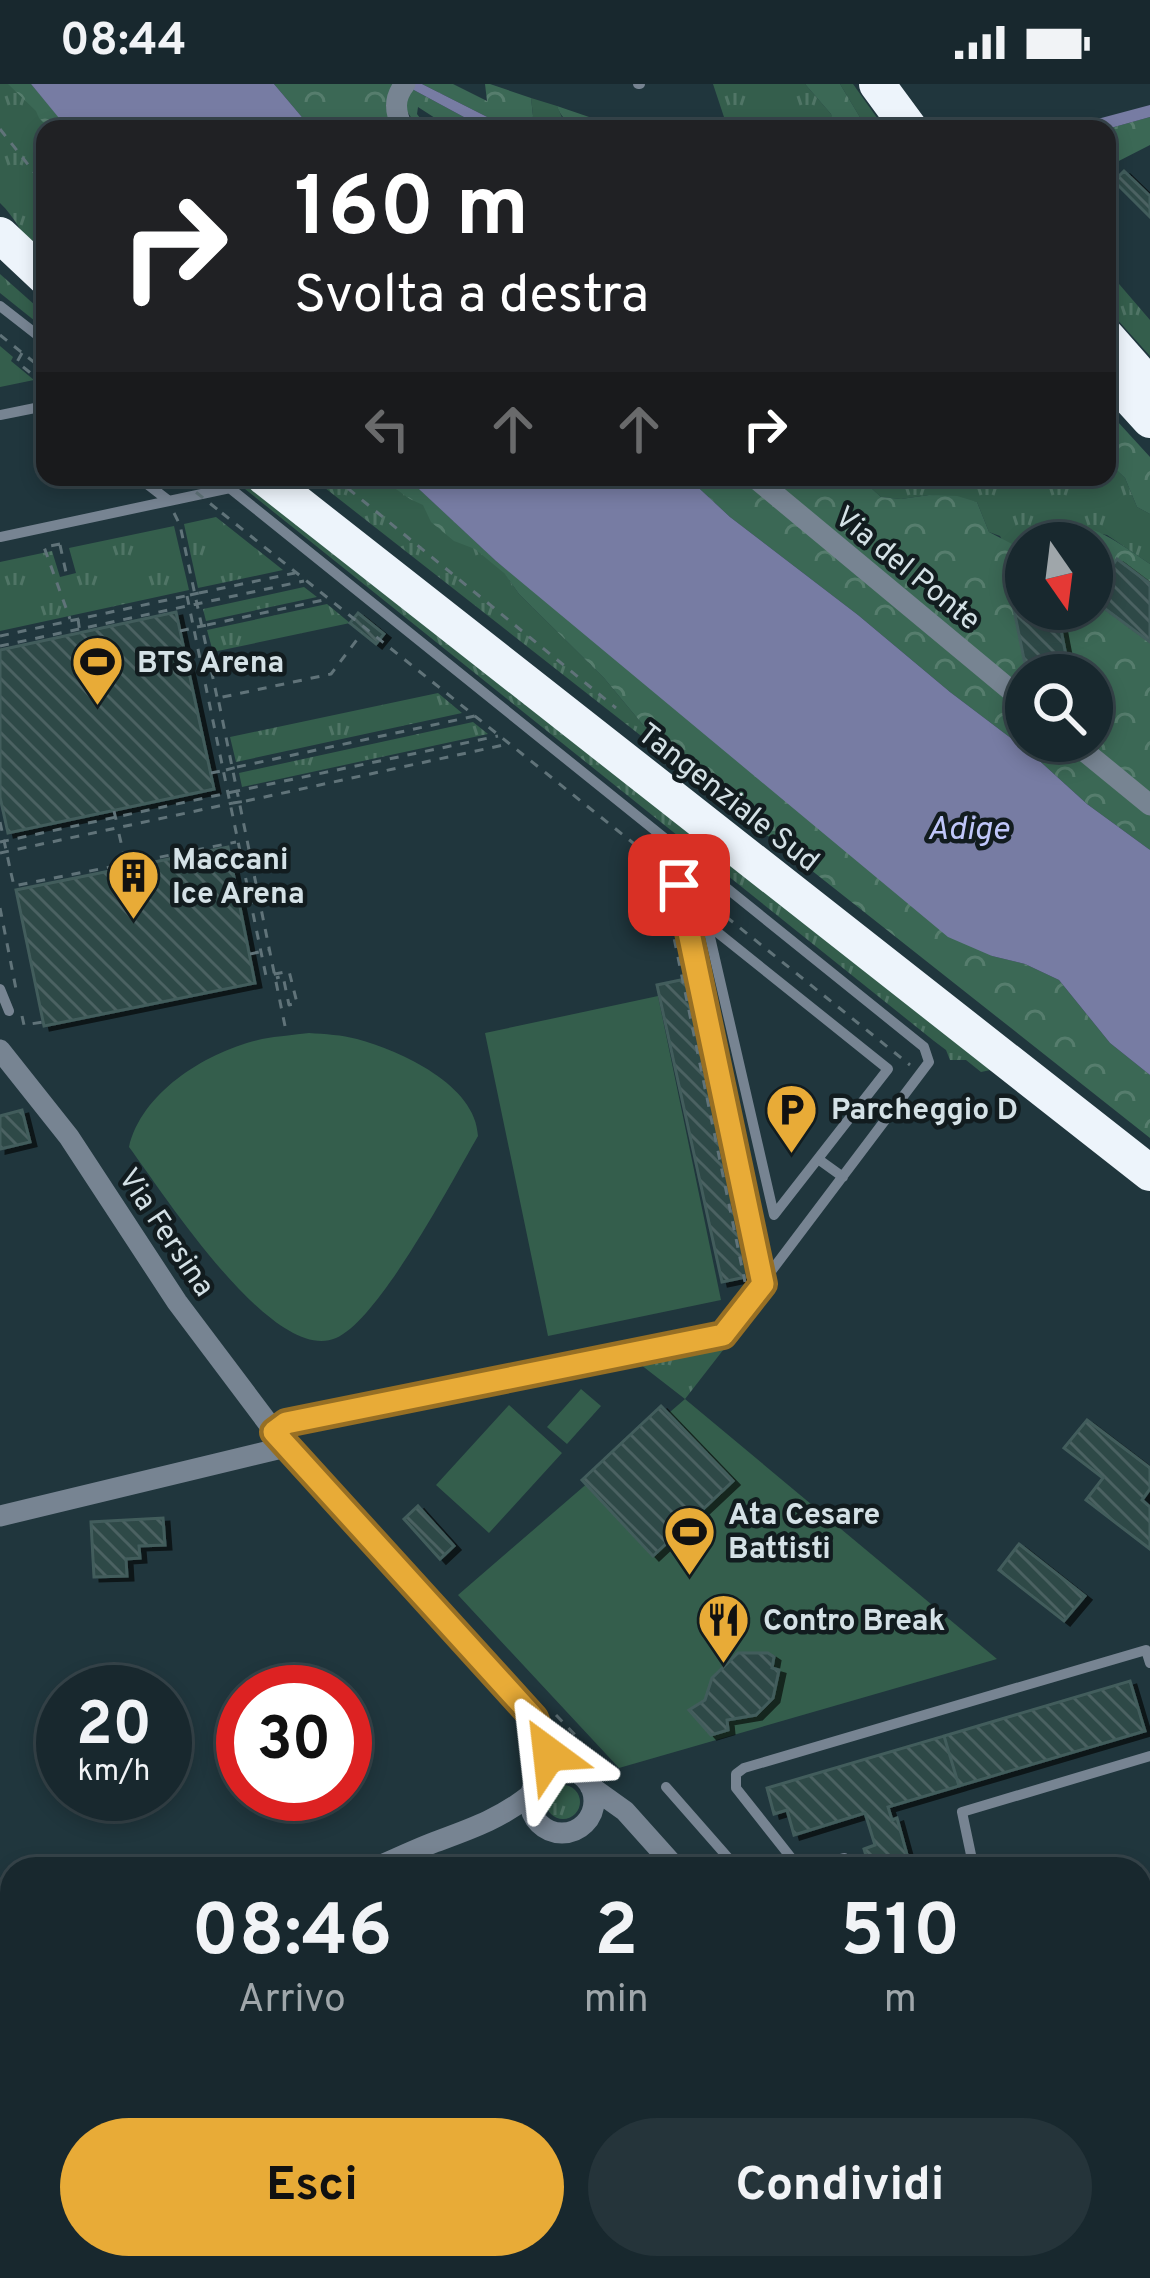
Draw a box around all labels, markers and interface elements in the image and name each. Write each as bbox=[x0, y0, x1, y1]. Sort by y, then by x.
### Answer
text: 08:44 bbox=[60, 14, 187, 71]
text: 160 m bbox=[294, 159, 529, 265]
icon: right bbox=[96, 168, 252, 324]
text: Svolta a destra bbox=[294, 263, 649, 332]
icon: left bbox=[354, 396, 420, 462]
icon: ahead bbox=[480, 396, 546, 462]
icon: ahead bbox=[606, 396, 672, 462]
icon: right bbox=[732, 396, 798, 462]
street label: Via del Ponte bbox=[826, 500, 987, 640]
north arrow bbox=[1005, 522, 1113, 630]
map controls bbox=[1005, 522, 1113, 762]
sports icon: BTS Arena bbox=[70, 634, 126, 708]
place label: BTS Arena bbox=[137, 646, 284, 683]
button: search bbox=[1005, 654, 1113, 762]
street label: Tangenziale Sud bbox=[629, 717, 826, 881]
water label: Adige bbox=[927, 810, 1010, 852]
pin bbox=[628, 834, 730, 936]
place label: Maccani Ice Arena bbox=[172, 843, 305, 914]
building icon: Maccani Ice Arena bbox=[105, 848, 161, 922]
icon: arrive bbox=[646, 852, 712, 918]
parking icon: Parcheggio D bbox=[764, 1081, 820, 1155]
place label: Parcheggio D bbox=[831, 1093, 1018, 1130]
street label: Via Fersina bbox=[109, 1162, 221, 1305]
place label: Ata Cesare Battisti bbox=[728, 1498, 880, 1569]
sports icon: Ata Cesare Battisti bbox=[661, 1503, 717, 1577]
restaurant icon: Contro Break bbox=[696, 1592, 752, 1666]
place label: Contro Break bbox=[763, 1604, 945, 1641]
speed limit sign: 30 bbox=[216, 1665, 372, 1821]
text: 20 bbox=[76, 1690, 152, 1766]
position arrow bbox=[486, 1691, 612, 1817]
text: km/h bbox=[78, 1754, 150, 1791]
text: 08:46 bbox=[192, 1889, 392, 1981]
text: 2 bbox=[594, 1889, 638, 1981]
text: 510 bbox=[840, 1889, 960, 1981]
text: Arrivo bbox=[238, 1977, 346, 2026]
text: min bbox=[584, 1977, 649, 2026]
text: m bbox=[884, 1977, 917, 2026]
button: Esci bbox=[60, 2118, 564, 2256]
button: Condividi bbox=[588, 2118, 1092, 2256]

